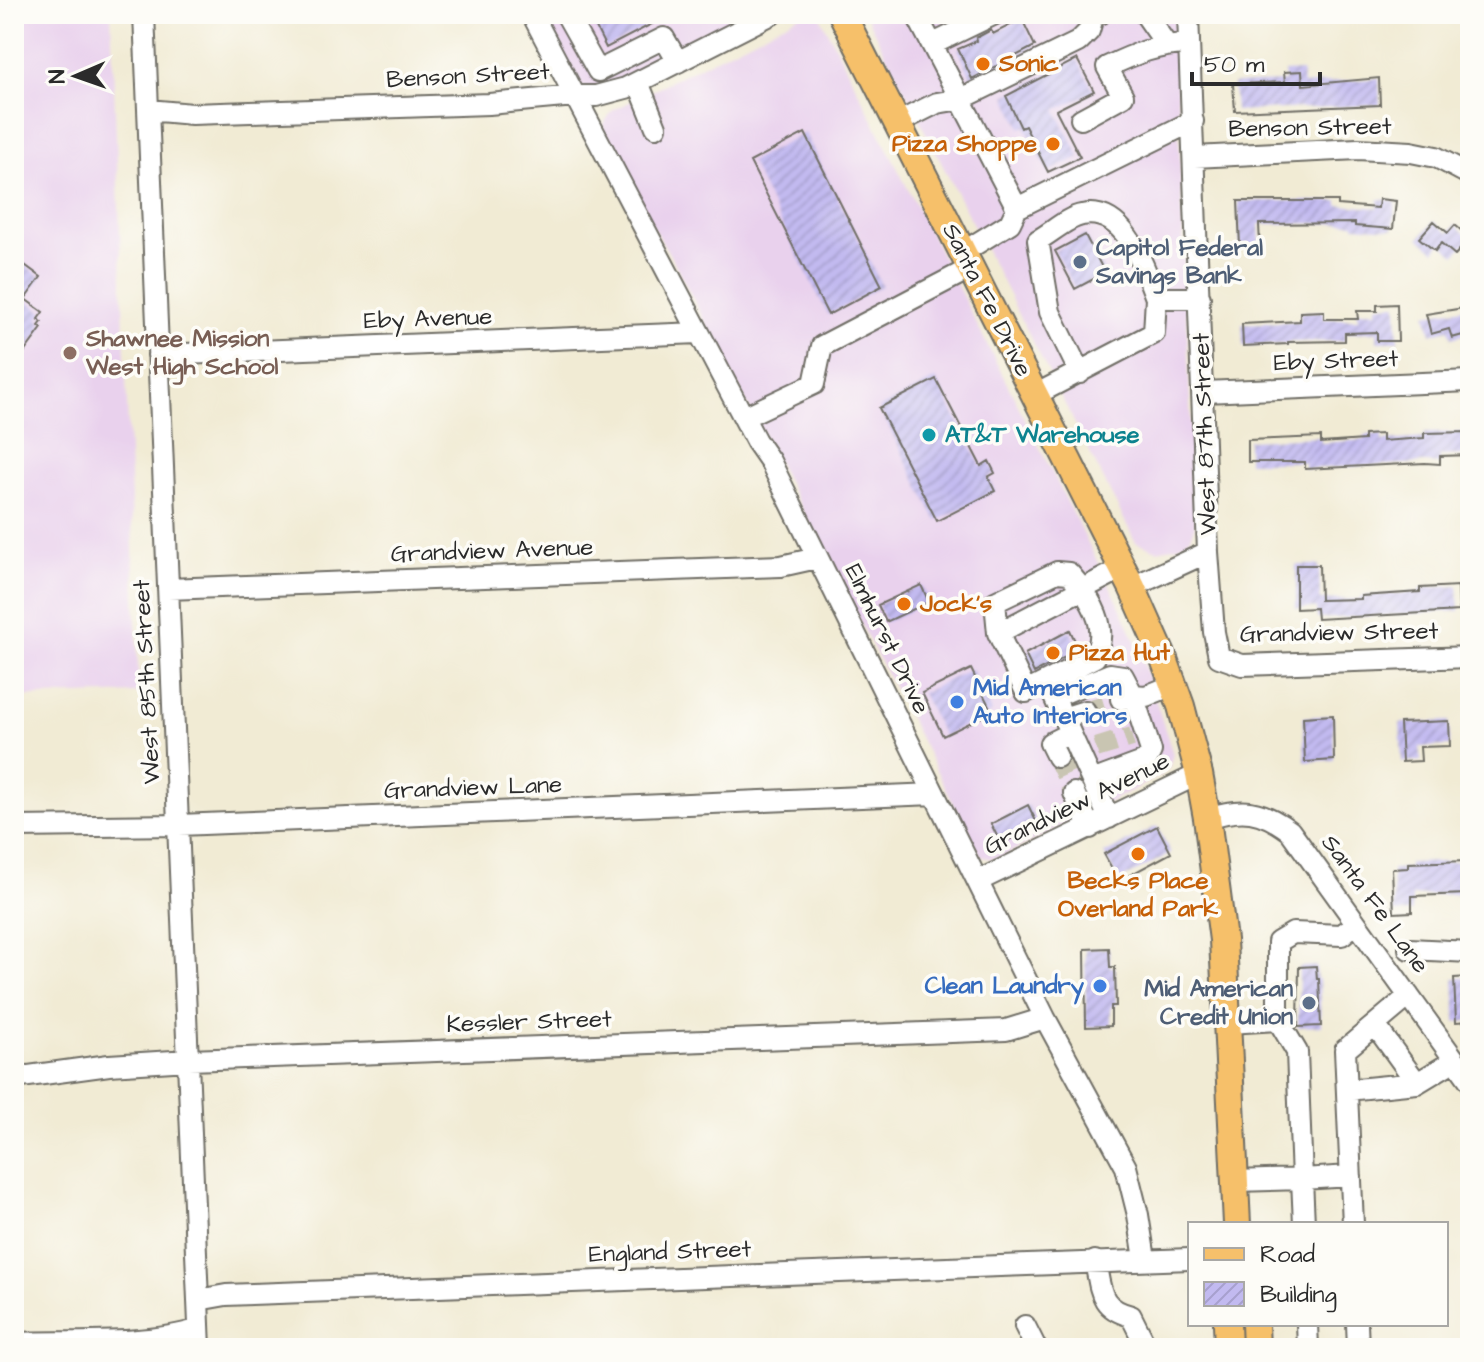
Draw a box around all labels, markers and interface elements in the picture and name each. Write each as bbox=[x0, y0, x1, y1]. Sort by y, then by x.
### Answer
north arrow bbox=[36, 36, 116, 116]
scale bar bbox=[1192, 36, 1320, 86]
place label: Sonic bbox=[998, 47, 1059, 81]
text: 50 m bbox=[1204, 48, 1265, 82]
street label: Benson Street bbox=[386, 55, 551, 97]
marker: Sonic bbox=[974, 55, 992, 73]
text: N bbox=[42, 69, 73, 84]
street label: Benson Street bbox=[1228, 110, 1392, 146]
place label: Pizza Shoppe bbox=[892, 127, 1037, 161]
marker: Pizza Shoppe bbox=[1044, 135, 1062, 153]
street label: Santa Fe Drive bbox=[934, 217, 1040, 383]
place label: Capitol Federal Savings Bank bbox=[1095, 231, 1263, 294]
marker: Capitol Federal Savings Bank bbox=[1071, 253, 1089, 271]
street label: Eby Avenue bbox=[363, 300, 493, 339]
place label: Shawnee Mission West High School bbox=[85, 322, 278, 385]
street label: West 87th Street bbox=[1184, 332, 1226, 536]
street label: Eby Street bbox=[1273, 342, 1399, 381]
marker: Shawnee Mission West High School bbox=[61, 344, 79, 362]
place label: AT&T Warehouse bbox=[945, 418, 1140, 452]
marker: AT&T Warehouse bbox=[920, 426, 938, 444]
street label: Grandview Avenue bbox=[390, 530, 594, 572]
street label: Elmhurst Drive bbox=[836, 558, 938, 720]
street label: West 85th Street bbox=[125, 579, 169, 785]
place label: Jock's bbox=[919, 587, 992, 621]
marker: Jock's bbox=[895, 595, 913, 613]
street label: Grandview Street bbox=[1239, 614, 1439, 652]
place label: Pizza Hut bbox=[1069, 636, 1170, 670]
marker: Pizza Hut bbox=[1044, 644, 1062, 662]
place label: Mid American Auto Interiors bbox=[973, 671, 1127, 733]
marker: Mid American Auto Interiors bbox=[948, 693, 966, 711]
street label: Grandview Avenue bbox=[979, 744, 1175, 864]
street label: Grandview Lane bbox=[383, 768, 563, 808]
street label: Santa Fe Lane bbox=[1313, 828, 1437, 980]
marker: Becks Place Overland Park bbox=[1129, 845, 1147, 863]
place label: Becks Place Overland Park bbox=[1058, 864, 1218, 926]
place label: Clean Laundry bbox=[925, 969, 1085, 1005]
place label: Mid American Credit Union bbox=[1144, 972, 1293, 1034]
marker: Clean Laundry bbox=[1091, 977, 1109, 995]
marker: Mid American Credit Union bbox=[1300, 994, 1318, 1012]
street label: Kessler Street bbox=[446, 1002, 612, 1042]
legend bbox=[1188, 1222, 1448, 1326]
street label: England Street bbox=[588, 1232, 752, 1273]
text: Road bbox=[1260, 1238, 1315, 1272]
text: Building bbox=[1260, 1278, 1337, 1313]

